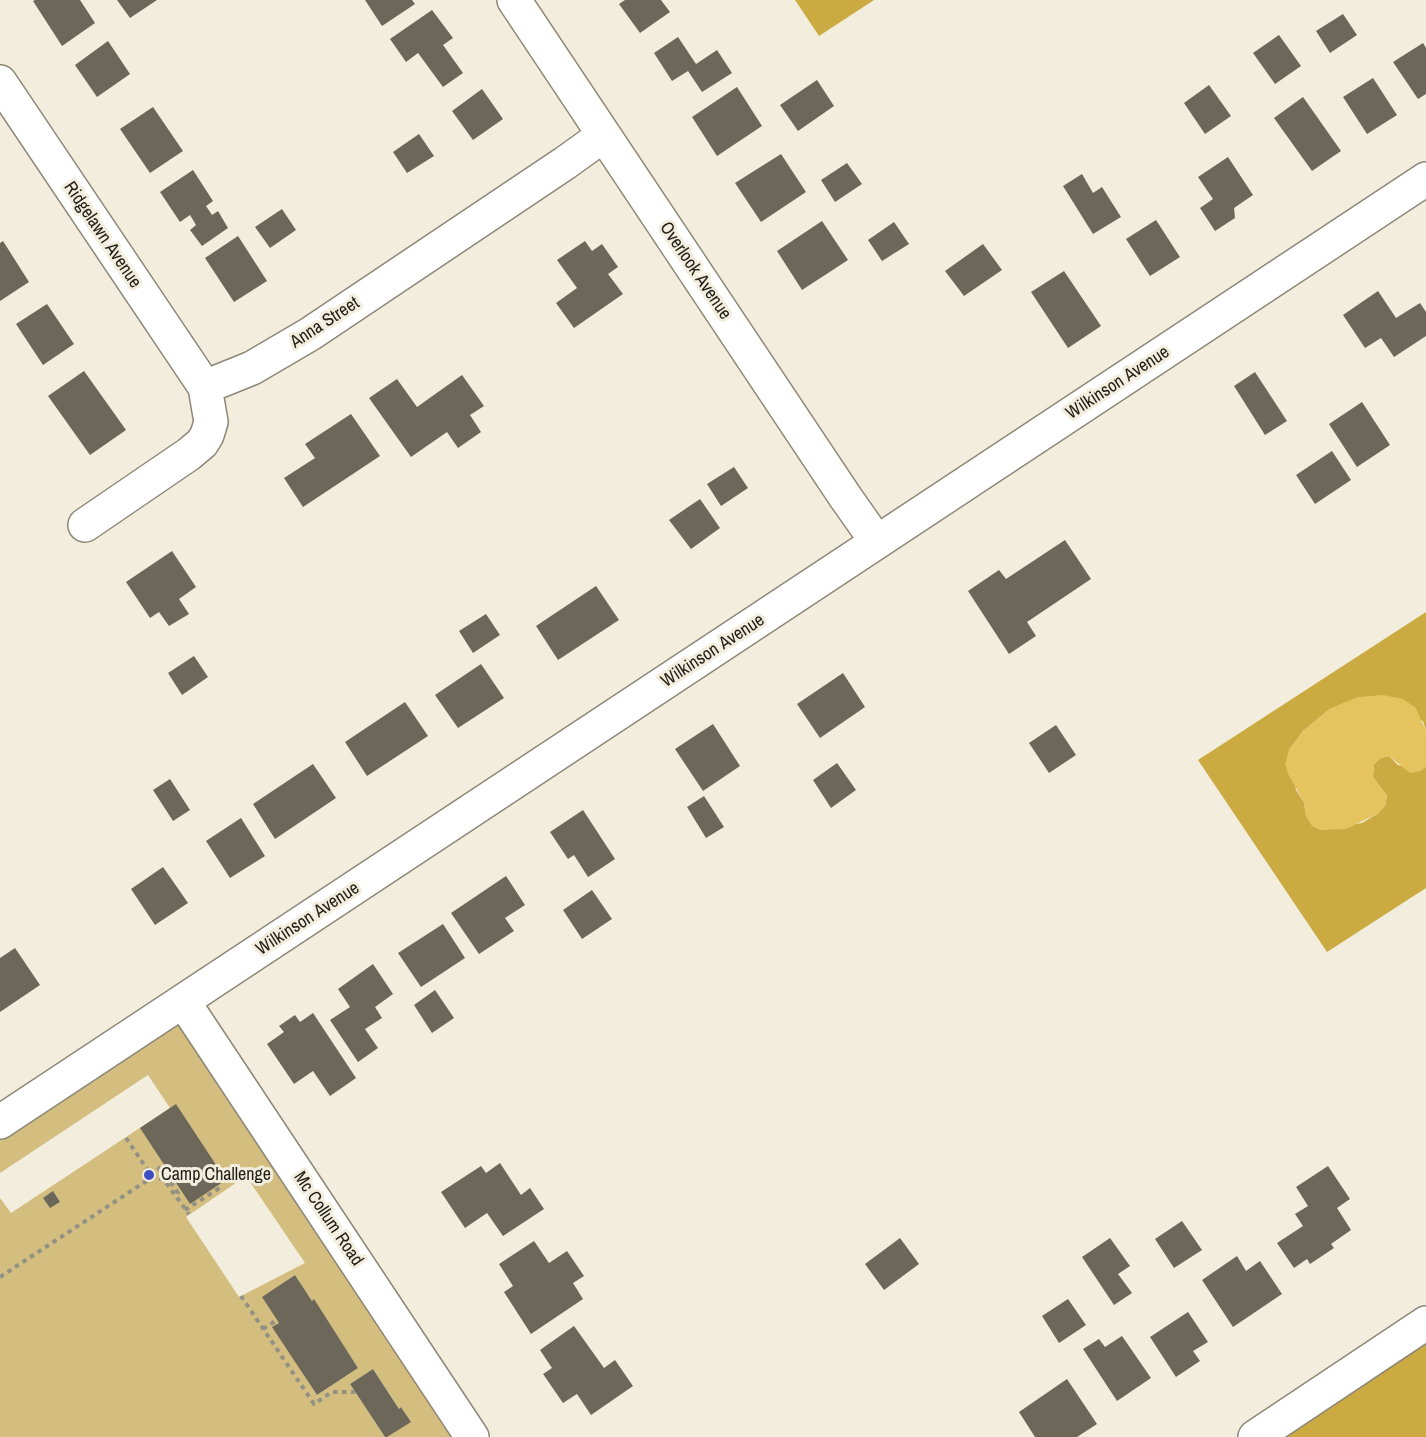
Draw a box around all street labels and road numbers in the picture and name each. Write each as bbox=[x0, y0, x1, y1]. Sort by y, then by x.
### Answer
street label: Ridgelawn Avenue bbox=[58, 178, 146, 292]
street label: Overlook Avenue bbox=[654, 218, 736, 324]
street label: Anna Street bbox=[286, 293, 364, 353]
street label: Wilkinson Avenue bbox=[1062, 342, 1174, 424]
street label: Wilkinson Avenue bbox=[657, 610, 769, 692]
street label: Wilkinson Avenue bbox=[252, 878, 364, 960]
street label: Mc Collum Road bbox=[289, 1168, 367, 1270]

